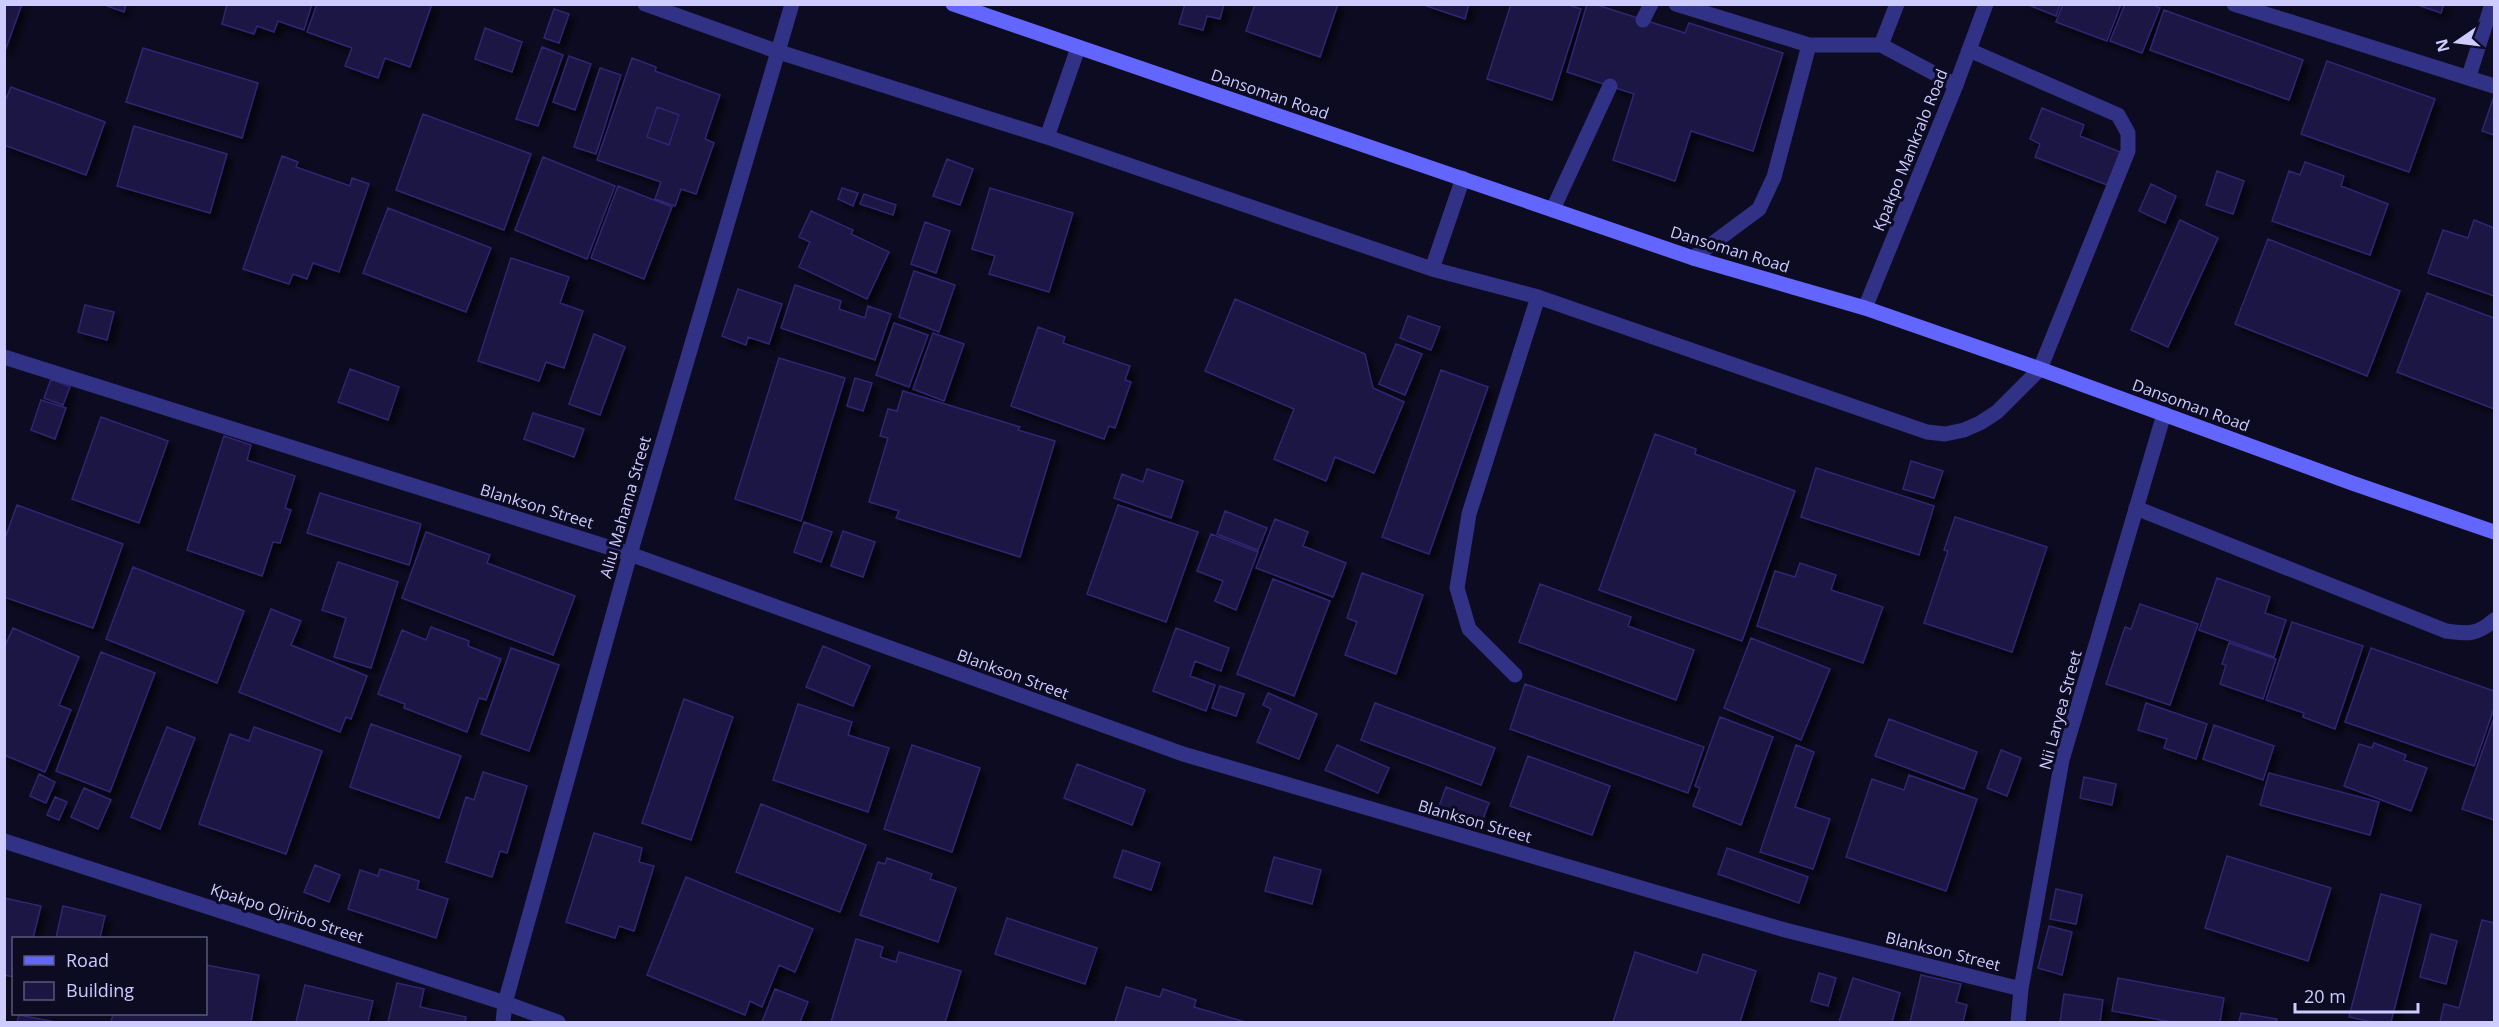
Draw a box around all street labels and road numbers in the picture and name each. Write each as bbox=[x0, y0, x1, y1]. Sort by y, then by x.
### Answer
street label: Dansoman Road bbox=[1208, 64, 1332, 124]
street label: Kpakpo Mankralo Road bbox=[1867, 65, 1953, 235]
street label: Dansoman Road bbox=[1668, 220, 1792, 278]
street label: Dansoman Road bbox=[2129, 374, 2253, 436]
street label: Aliu Mahama Street bbox=[594, 433, 656, 581]
street label: Blankson Street bbox=[478, 478, 597, 534]
street label: Blankson Street bbox=[954, 644, 1072, 705]
street label: Nii Laryea Street bbox=[2033, 648, 2087, 772]
street label: Blankson Street bbox=[1416, 794, 1535, 848]
street label: Kpakpo Ojiribo Street bbox=[208, 878, 367, 948]
street label: Blankson Street bbox=[1883, 926, 2003, 976]

